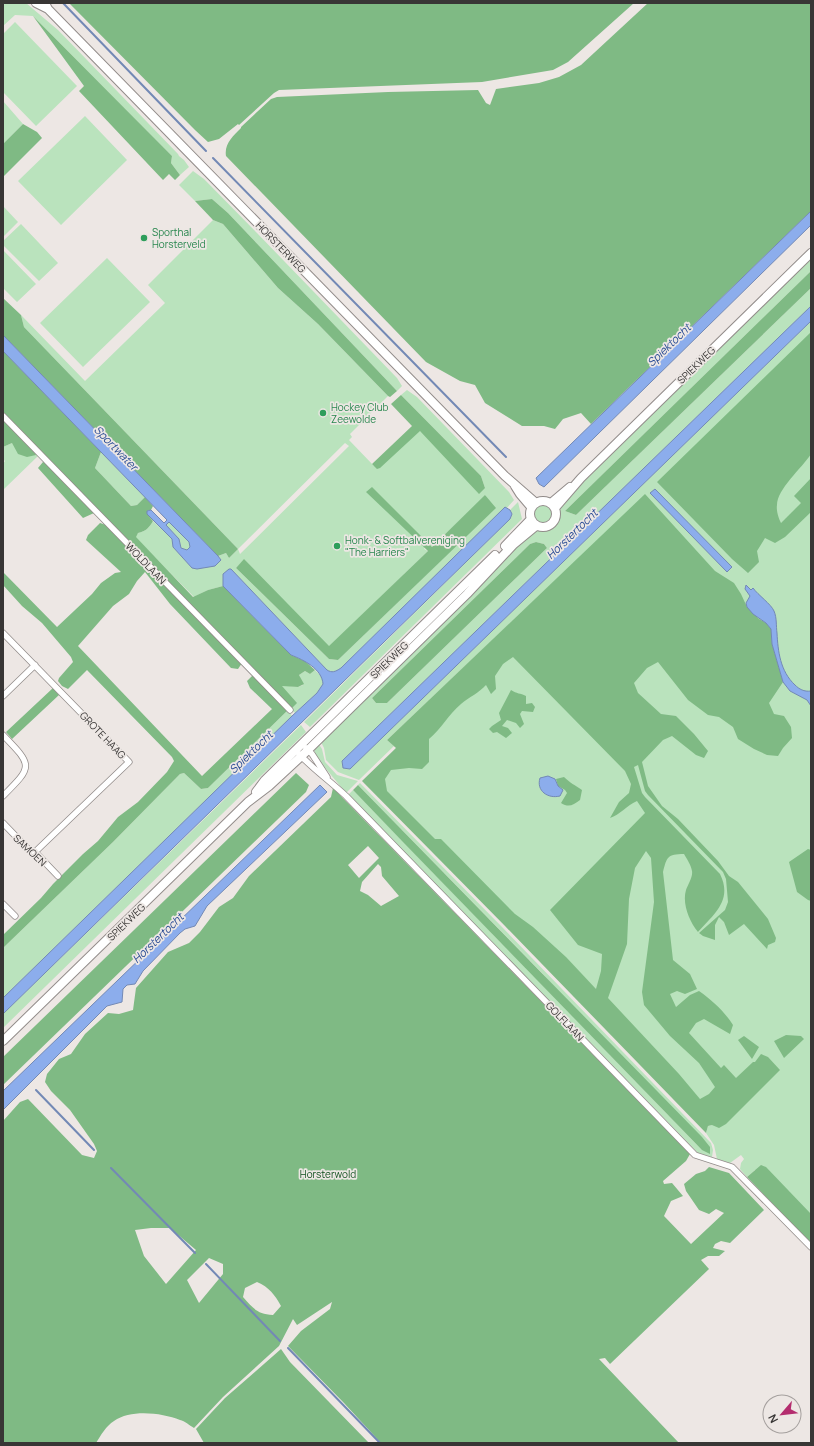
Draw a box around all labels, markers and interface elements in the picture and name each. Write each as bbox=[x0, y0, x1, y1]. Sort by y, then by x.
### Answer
street label: HORSTERWEG bbox=[253, 218, 309, 276]
place label: Sporthal Horsterveld bbox=[152, 225, 206, 251]
marker: Sporthal Horsterveld bbox=[139, 233, 149, 243]
water label: Spiektocht bbox=[643, 319, 695, 369]
street label: SPIEKWEG bbox=[674, 343, 718, 387]
place label: Hockey Club Zeewolde bbox=[331, 400, 389, 426]
marker: Hockey Club Zeewolde bbox=[318, 408, 328, 418]
water label: Sportwater bbox=[91, 422, 143, 475]
water label: Horstertocht bbox=[543, 504, 602, 562]
place label: Honk- & Softbalvereniging "The Harriers" bbox=[345, 533, 465, 559]
street label: WOLDLAAN bbox=[122, 539, 170, 587]
marker: Honk- & Softbalvereniging "The Harriers" bbox=[332, 541, 342, 551]
street label: SPIEKWEG bbox=[367, 638, 411, 682]
street label: GROTE HAAG bbox=[77, 708, 129, 762]
water label: Spiektocht bbox=[225, 726, 277, 776]
street label: SAMOEN bbox=[10, 831, 50, 869]
street label: SPIEKWEG bbox=[104, 900, 148, 944]
water label: Horstertocht bbox=[129, 908, 188, 966]
street label: GOLFLAAN bbox=[543, 998, 587, 1044]
park label: Horsterwold bbox=[300, 1167, 356, 1181]
north arrow bbox=[762, 1394, 802, 1434]
text: N bbox=[764, 1412, 781, 1426]

